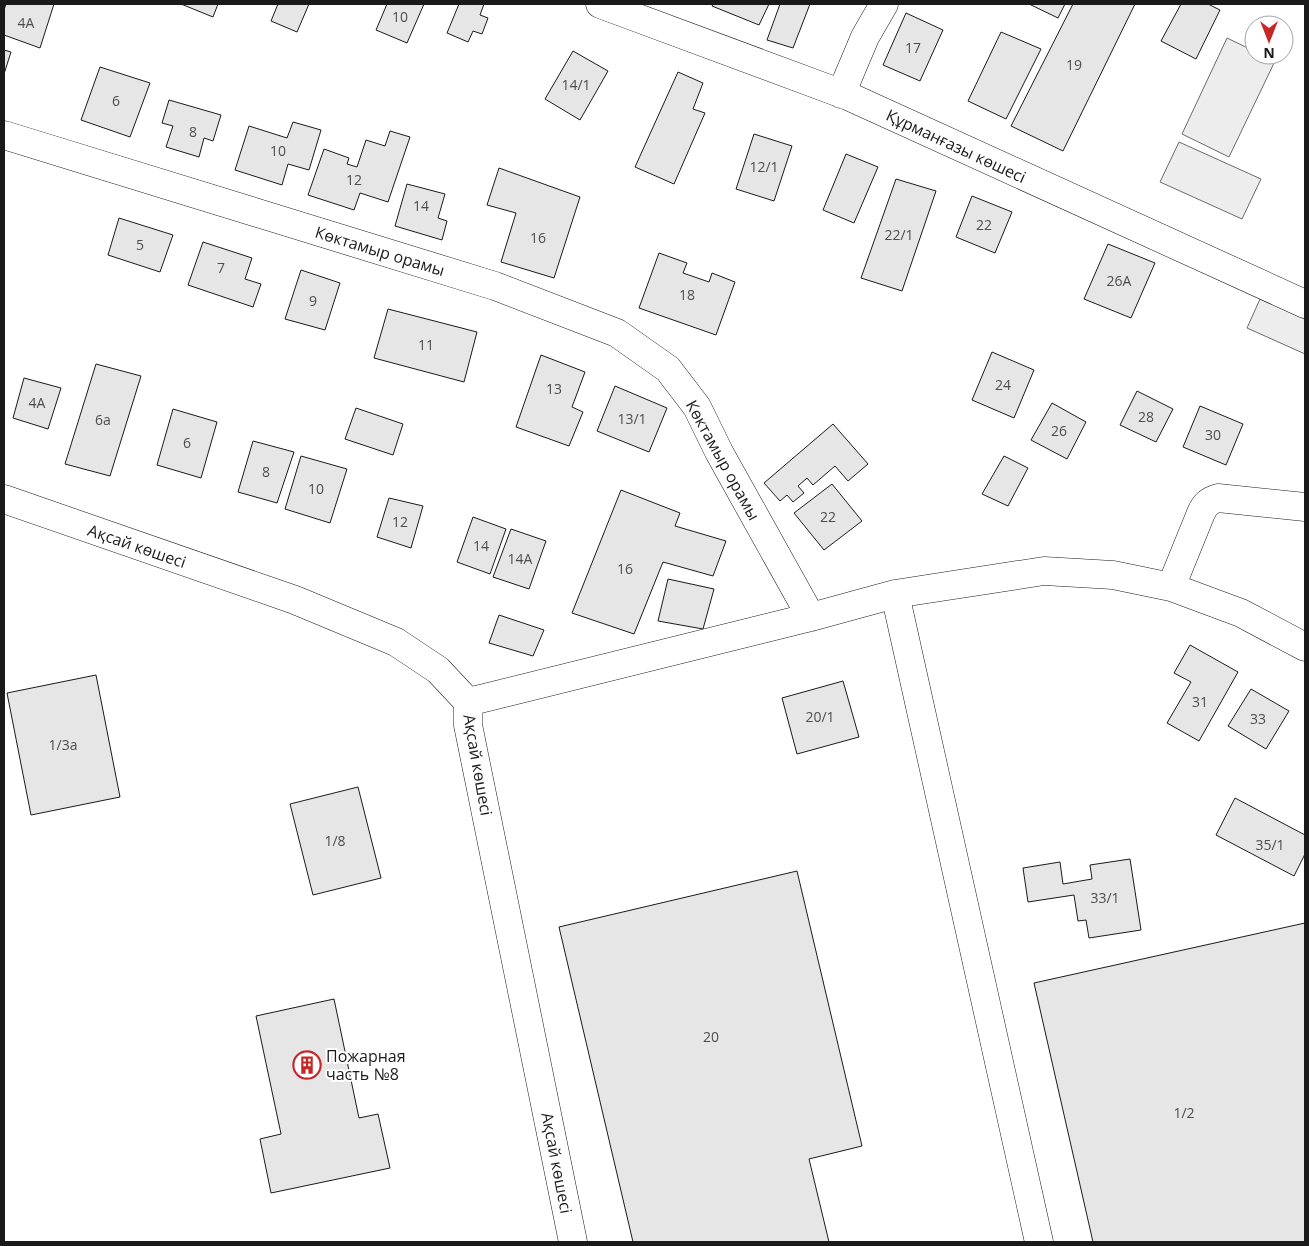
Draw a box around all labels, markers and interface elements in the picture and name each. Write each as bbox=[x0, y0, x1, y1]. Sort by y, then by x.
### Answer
house number: 10 bbox=[392, 7, 408, 26]
house number: 4А bbox=[18, 13, 35, 32]
north arrow bbox=[1244, 15, 1294, 65]
house number: 17 bbox=[905, 38, 921, 57]
text: N bbox=[1263, 44, 1275, 63]
house number: 19 bbox=[1066, 55, 1082, 74]
house number: 14/1 bbox=[561, 75, 591, 94]
house number: 6 bbox=[112, 91, 120, 110]
street label: Құрманғазы көшесі bbox=[883, 104, 1029, 188]
house number: 8 bbox=[189, 122, 197, 141]
house number: 10 bbox=[270, 141, 286, 160]
house number: 12/1 bbox=[749, 157, 779, 176]
house number: 12 bbox=[346, 170, 362, 189]
house number: 14 bbox=[413, 196, 429, 215]
house number: 22 bbox=[976, 215, 992, 234]
street label: Көктамыр орамы bbox=[313, 221, 447, 281]
house number: 22/1 bbox=[884, 225, 914, 244]
house number: 16 bbox=[530, 228, 546, 247]
house number: 5 bbox=[136, 235, 144, 254]
house number: 7 bbox=[217, 258, 225, 277]
house number: 26А bbox=[1107, 271, 1132, 290]
house number: 18 bbox=[679, 285, 695, 304]
house number: 9 bbox=[309, 291, 317, 310]
house number: 11 bbox=[418, 335, 434, 354]
house number: 24 bbox=[995, 375, 1011, 394]
house number: 13 bbox=[546, 379, 562, 398]
house number: 4А bbox=[29, 393, 46, 412]
street label: Көктамыр орамы bbox=[681, 396, 765, 524]
house number: 28 bbox=[1138, 407, 1154, 426]
house number: 13/1 bbox=[617, 409, 647, 428]
house number: 6а bbox=[95, 410, 111, 429]
house number: 26 bbox=[1051, 421, 1067, 440]
house number: 30 bbox=[1205, 425, 1221, 444]
house number: 6 bbox=[183, 433, 191, 452]
house number: 8 bbox=[262, 462, 270, 481]
house number: 10 bbox=[308, 479, 324, 498]
house number: 22 bbox=[820, 507, 836, 526]
house number: 12 bbox=[392, 512, 408, 531]
street label: Ақсай көшесі bbox=[85, 519, 189, 573]
house number: 14 bbox=[473, 536, 489, 555]
house number: 14А bbox=[508, 549, 533, 568]
house number: 16 bbox=[617, 559, 633, 578]
house number: 31 bbox=[1192, 692, 1208, 711]
house number: 20/1 bbox=[805, 707, 835, 726]
house number: 33 bbox=[1250, 709, 1266, 728]
street label: Ақсай көшесі bbox=[458, 713, 498, 817]
house number: 1/3а bbox=[49, 735, 77, 754]
house number: 1/8 bbox=[324, 831, 346, 850]
house number: 35/1 bbox=[1255, 835, 1285, 854]
house number: 33/1 bbox=[1090, 888, 1120, 907]
house number: 20 bbox=[703, 1027, 719, 1046]
place label: Пожарная часть №8 bbox=[326, 1045, 406, 1085]
building icon: Пожарная часть №8 bbox=[292, 1050, 322, 1080]
house number: 1/2 bbox=[1173, 1103, 1195, 1122]
street label: Ақсай көшесі bbox=[536, 1111, 578, 1215]

